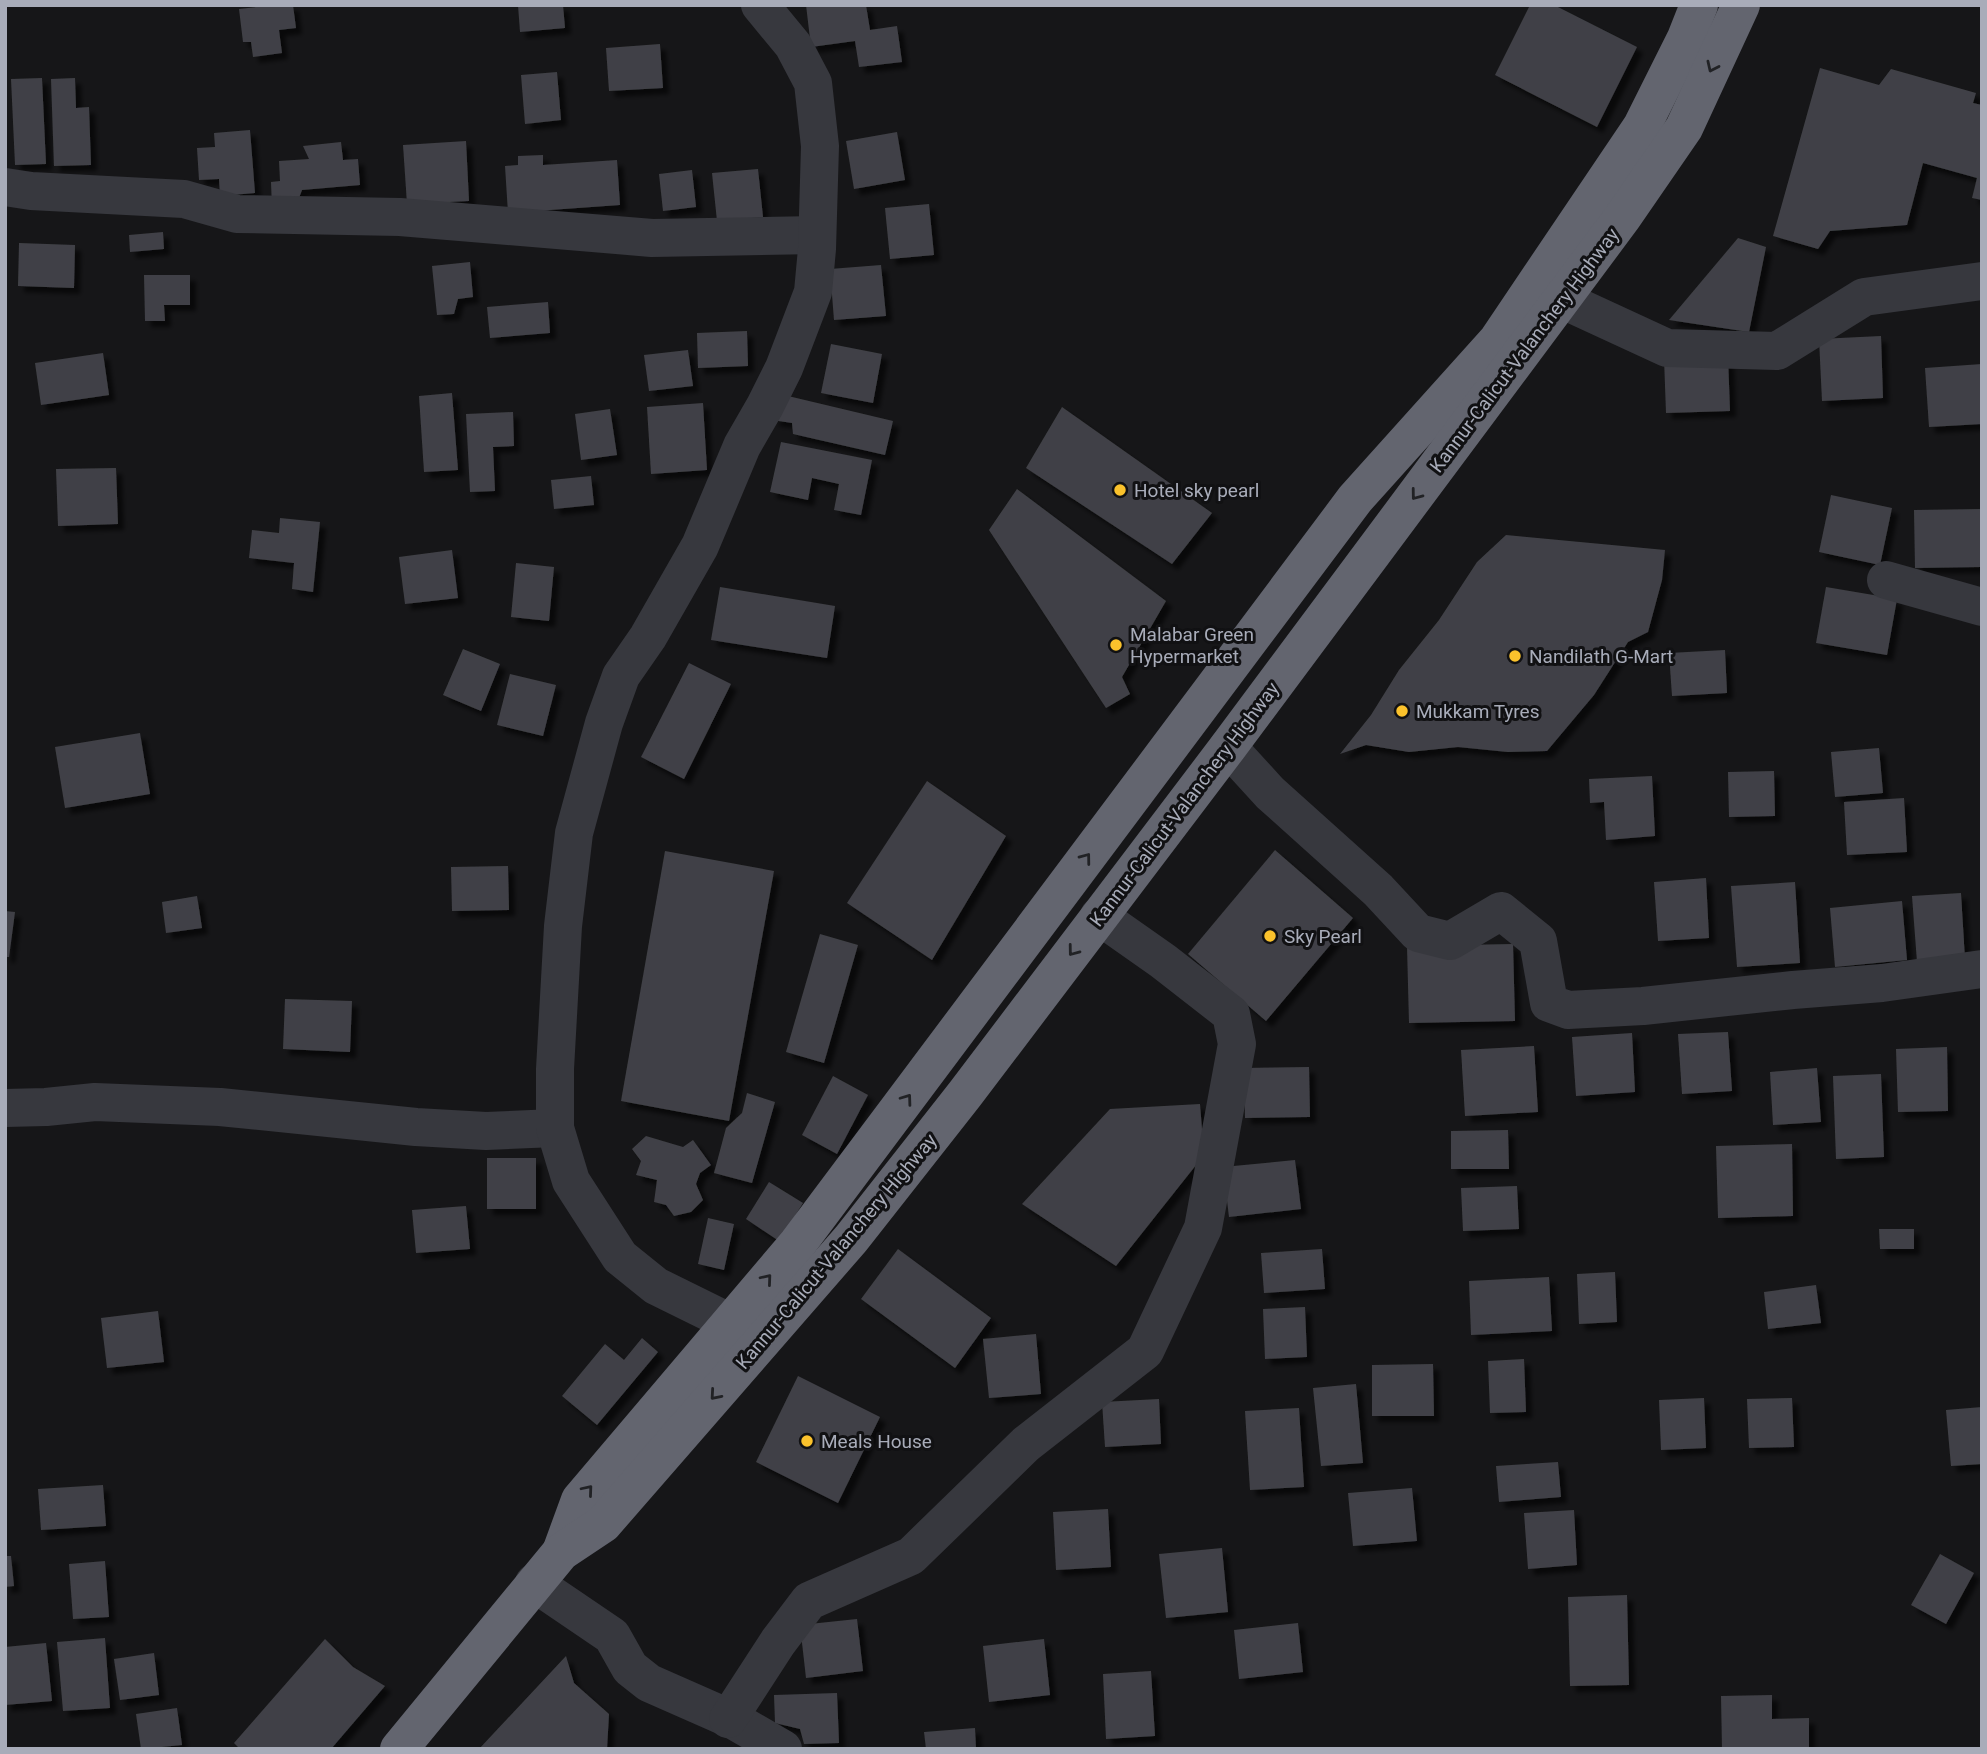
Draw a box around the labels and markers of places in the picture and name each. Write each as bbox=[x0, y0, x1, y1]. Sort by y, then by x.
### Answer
place label: Hotel sky pearl bbox=[1134, 479, 1259, 502]
marker: Hotel sky pearl bbox=[1112, 482, 1128, 498]
place label: Malabar Green Hypermarket bbox=[1130, 623, 1254, 668]
marker: Malabar Green Hypermarket bbox=[1108, 637, 1124, 653]
place label: Nandilath G-Mart bbox=[1529, 645, 1673, 668]
marker: Nandilath G-Mart bbox=[1507, 648, 1523, 664]
place label: Mukkam Tyres bbox=[1416, 700, 1539, 723]
marker: Mukkam Tyres bbox=[1394, 703, 1410, 719]
place label: Sky Pearl bbox=[1284, 925, 1362, 948]
marker: Sky Pearl bbox=[1262, 928, 1278, 944]
place label: Meals House bbox=[821, 1430, 932, 1453]
marker: Meals House bbox=[799, 1433, 815, 1449]

